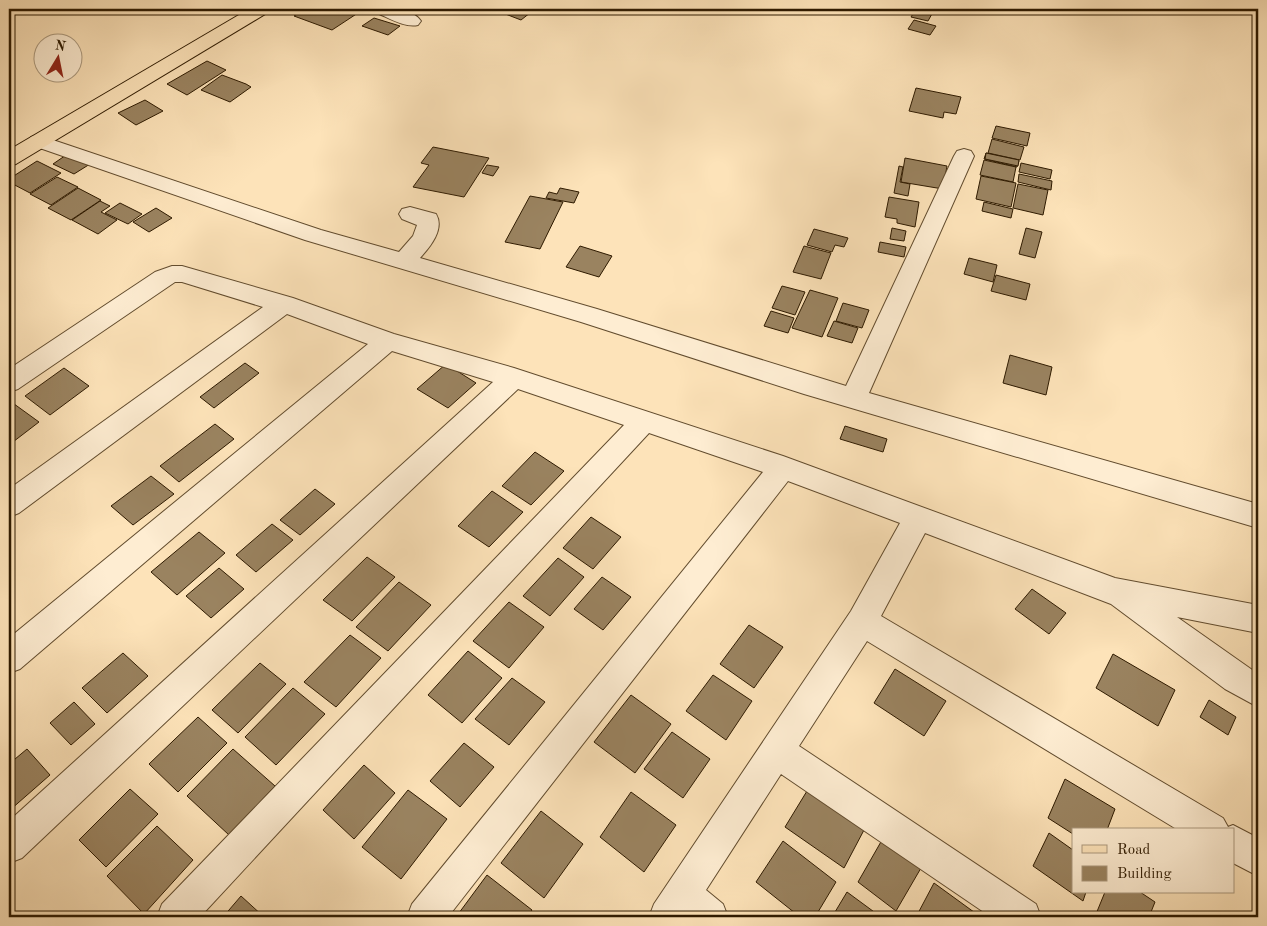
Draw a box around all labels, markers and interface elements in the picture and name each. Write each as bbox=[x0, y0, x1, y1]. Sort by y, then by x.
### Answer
north arrow bbox=[32, 32, 82, 82]
text: N bbox=[54, 38, 67, 54]
legend bbox=[1072, 828, 1234, 894]
text: Road bbox=[1117, 843, 1151, 858]
text: Building bbox=[1117, 867, 1172, 882]

